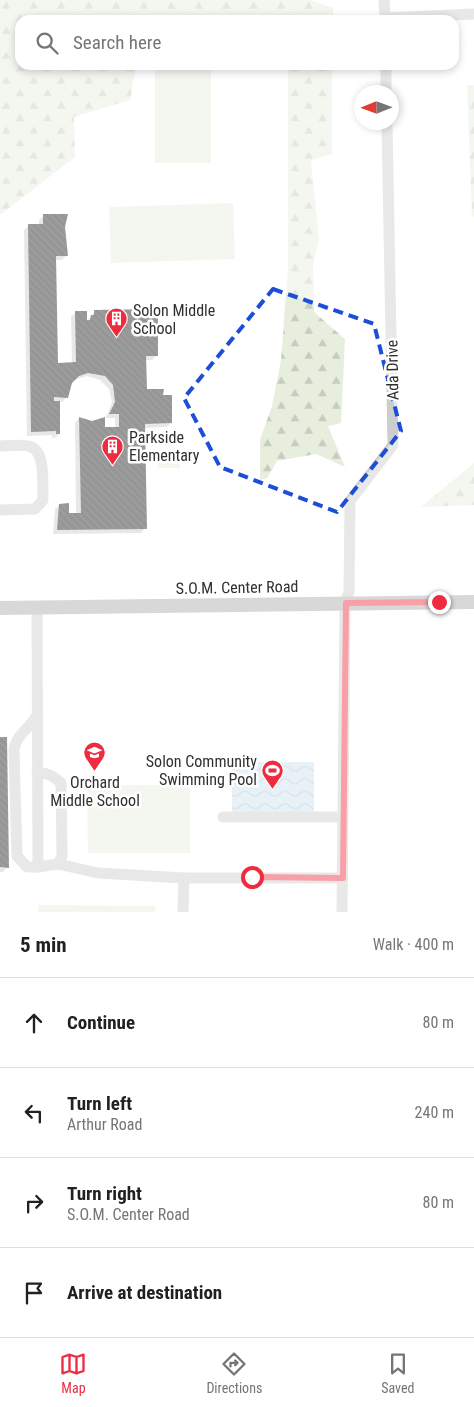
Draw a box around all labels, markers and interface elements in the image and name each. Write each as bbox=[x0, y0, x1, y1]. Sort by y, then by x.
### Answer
search box bbox=[15, 15, 459, 70]
icon: search bbox=[33, 29, 61, 57]
text: Search here bbox=[73, 31, 161, 54]
north arrow bbox=[354, 85, 399, 130]
place label: Solon Middle School bbox=[133, 301, 215, 338]
building icon: Solon Middle School bbox=[105, 307, 129, 338]
street label: Ada Drive bbox=[382, 340, 403, 400]
place label: Parkside Elementary bbox=[129, 428, 200, 465]
building icon: Parkside Elementary bbox=[101, 434, 125, 465]
street label: S.O.M. Center Road bbox=[175, 577, 299, 598]
route end bbox=[428, 591, 451, 614]
school or university icon: Orchard Middle School bbox=[83, 741, 107, 772]
place label: Solon Community Swimming Pool bbox=[146, 752, 257, 789]
sports icon: Solon Community Swimming Pool bbox=[261, 758, 285, 789]
place label: Orchard Middle School bbox=[50, 773, 140, 810]
route start bbox=[241, 866, 264, 889]
text: 5 min bbox=[20, 933, 67, 957]
text: Walk · 400 m bbox=[373, 935, 454, 954]
icon: ahead bbox=[20, 1009, 48, 1037]
text: Continue bbox=[67, 1011, 135, 1034]
text: 80 m bbox=[422, 1013, 454, 1032]
text: Turn left bbox=[67, 1092, 132, 1115]
icon: left bbox=[20, 1099, 48, 1127]
text: 240 m bbox=[415, 1103, 454, 1122]
text: Arthur Road bbox=[67, 1115, 142, 1134]
text: Turn right bbox=[67, 1182, 142, 1205]
icon: right bbox=[20, 1189, 48, 1217]
text: 80 m bbox=[422, 1193, 454, 1212]
text: S.O.M. Center Road bbox=[67, 1205, 190, 1224]
icon: arrive bbox=[20, 1279, 48, 1307]
text: Arrive at destination bbox=[67, 1281, 222, 1304]
tab: Map bbox=[59, 1350, 87, 1396]
tab: Directions bbox=[206, 1350, 262, 1396]
tab: Saved bbox=[381, 1350, 415, 1396]

